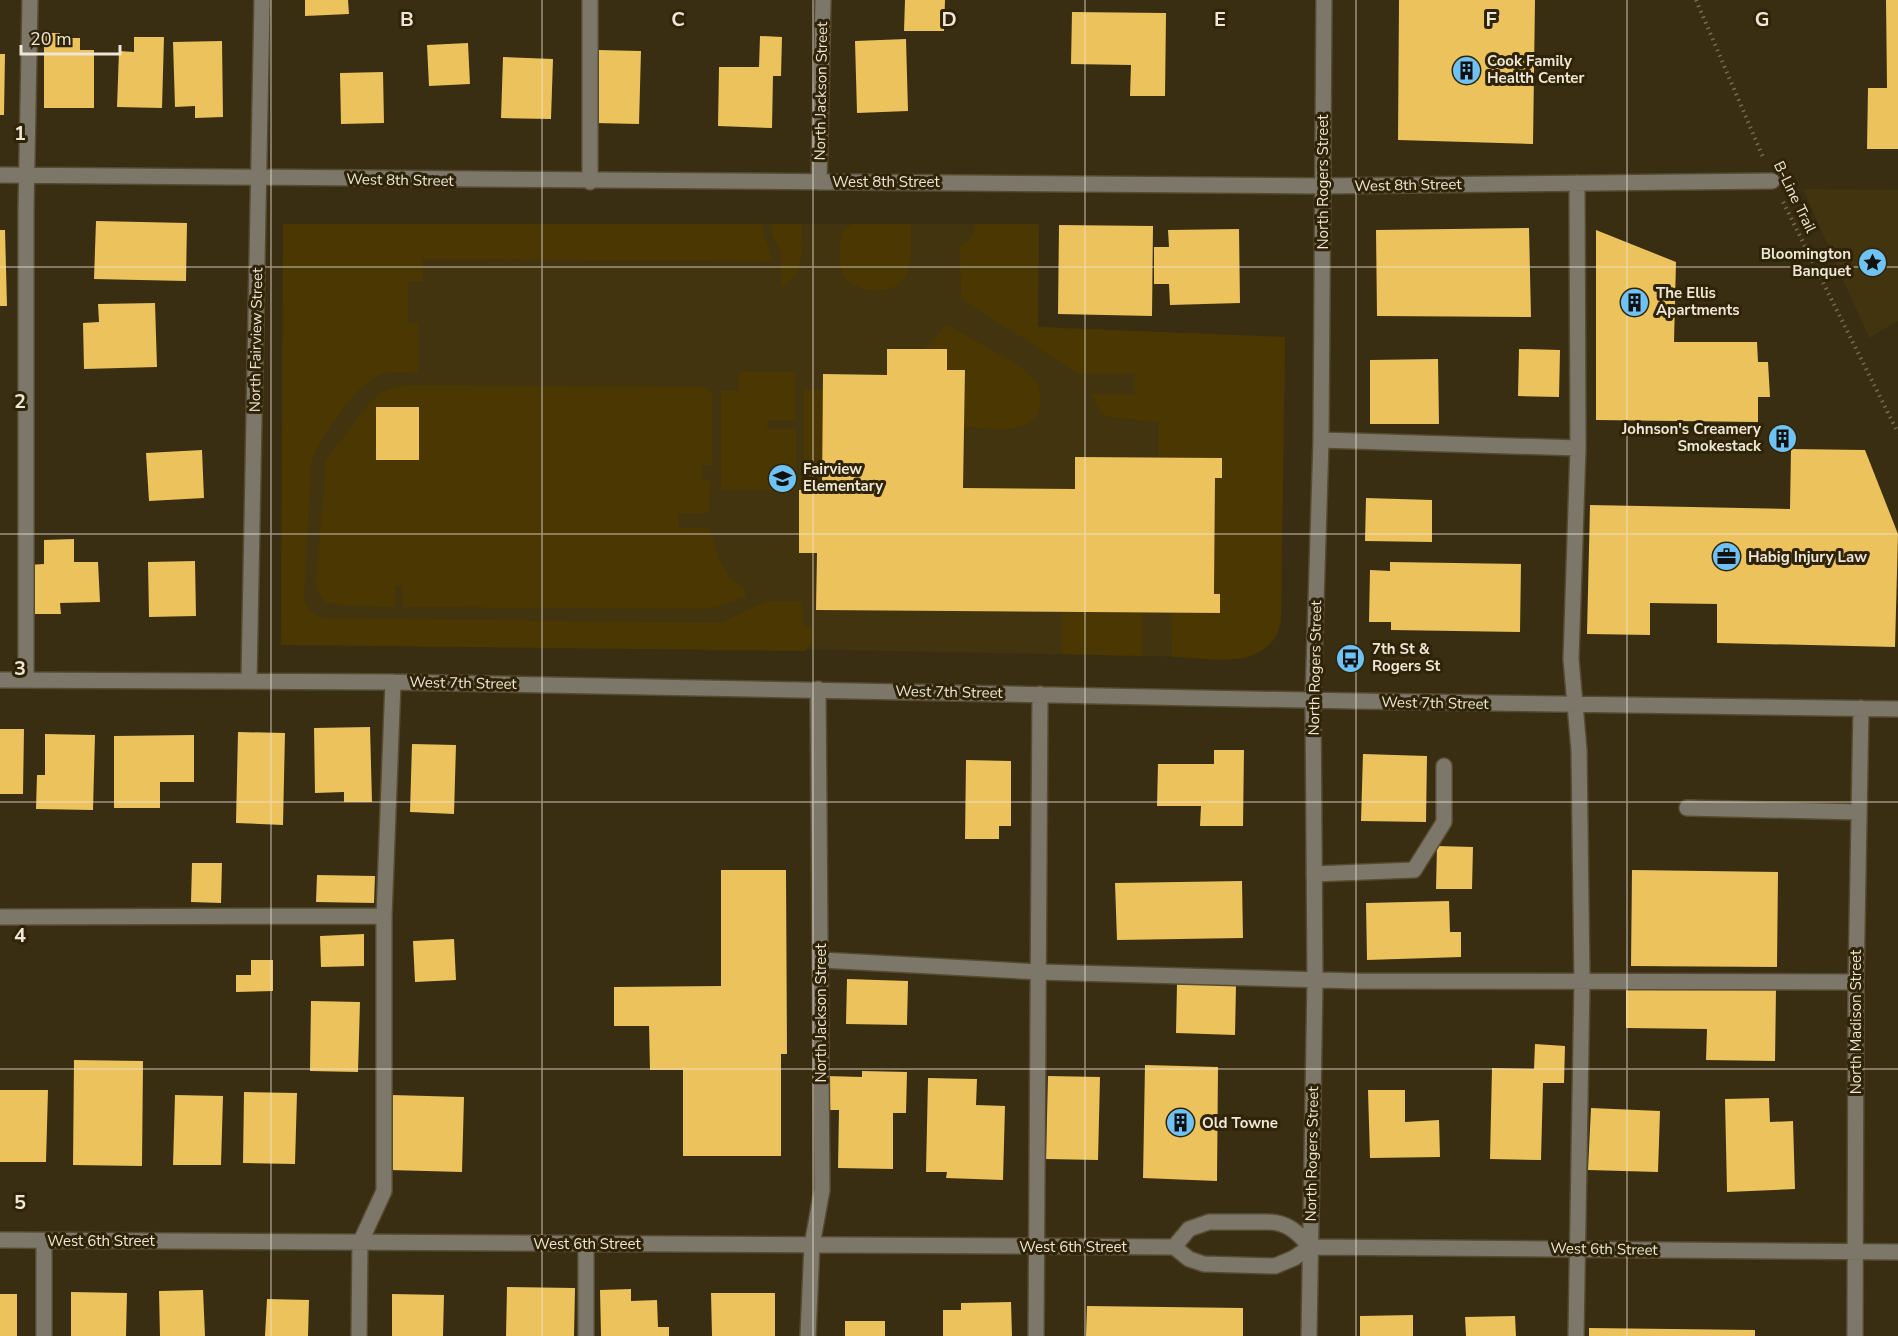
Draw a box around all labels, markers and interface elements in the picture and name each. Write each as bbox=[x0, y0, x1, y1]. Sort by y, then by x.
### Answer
text: B bbox=[400, 6, 414, 33]
text: C bbox=[671, 6, 685, 33]
text: D bbox=[941, 6, 957, 33]
text: E bbox=[1214, 6, 1226, 33]
text: F bbox=[1485, 6, 1497, 33]
text: G bbox=[1755, 6, 1769, 33]
scale bar bbox=[21, 18, 120, 56]
street label: North Jackson Street bbox=[810, 21, 832, 161]
text: 20 m bbox=[30, 27, 72, 51]
place label: Cook Family Health Center bbox=[1487, 51, 1584, 88]
building icon: Cook Family Health Center bbox=[1450, 54, 1482, 86]
street label: North Rogers Street bbox=[1313, 114, 1333, 250]
text: 1 bbox=[14, 120, 26, 147]
street label: B-Line Trail bbox=[1769, 158, 1821, 237]
street label: West 8th Street bbox=[346, 169, 455, 191]
street label: West 8th Street bbox=[832, 172, 940, 192]
street label: West 8th Street bbox=[1354, 174, 1463, 196]
place label: Bloomington Banquet bbox=[1761, 244, 1851, 281]
place icon: Bloomington Banquet bbox=[1856, 247, 1888, 279]
street label: North Fairview Street bbox=[245, 267, 267, 412]
place label: The Ellis Apartments bbox=[1656, 283, 1740, 320]
building icon: The Ellis Apartments bbox=[1619, 286, 1651, 318]
text: 2 bbox=[14, 388, 26, 415]
place label: Johnson's Creamery Smokestack bbox=[1621, 419, 1762, 456]
building icon: Johnson's Creamery Smokestack bbox=[1766, 422, 1798, 454]
place label: Fairview Elementary bbox=[803, 459, 883, 496]
school or university icon: Fairview Elementary bbox=[766, 462, 798, 494]
office icon: Habig Injury Law bbox=[1711, 541, 1743, 573]
place label: Habig Injury Law bbox=[1748, 547, 1867, 567]
street label: North Rogers Street bbox=[1304, 600, 1326, 736]
place label: 7th St & Rogers St bbox=[1372, 639, 1440, 676]
bus stop icon: 7th St & Rogers St bbox=[1335, 642, 1367, 674]
text: 3 bbox=[14, 655, 26, 682]
street label: West 7th Street bbox=[409, 672, 518, 694]
street label: West 7th Street bbox=[895, 681, 1004, 703]
street label: West 7th Street bbox=[1381, 692, 1490, 714]
text: 4 bbox=[14, 922, 26, 949]
street label: North Jackson Street bbox=[811, 943, 831, 1082]
street label: North Madison Street bbox=[1846, 949, 1866, 1094]
street label: North Rogers Street bbox=[1301, 1086, 1323, 1222]
building icon: Old Towne bbox=[1165, 1107, 1197, 1139]
place label: Old Towne bbox=[1202, 1113, 1278, 1133]
text: 5 bbox=[14, 1189, 26, 1216]
street label: West 6th Street bbox=[47, 1231, 155, 1251]
street label: West 6th Street bbox=[533, 1234, 641, 1254]
street label: West 6th Street bbox=[1019, 1237, 1127, 1257]
street label: West 6th Street bbox=[1550, 1238, 1659, 1260]

